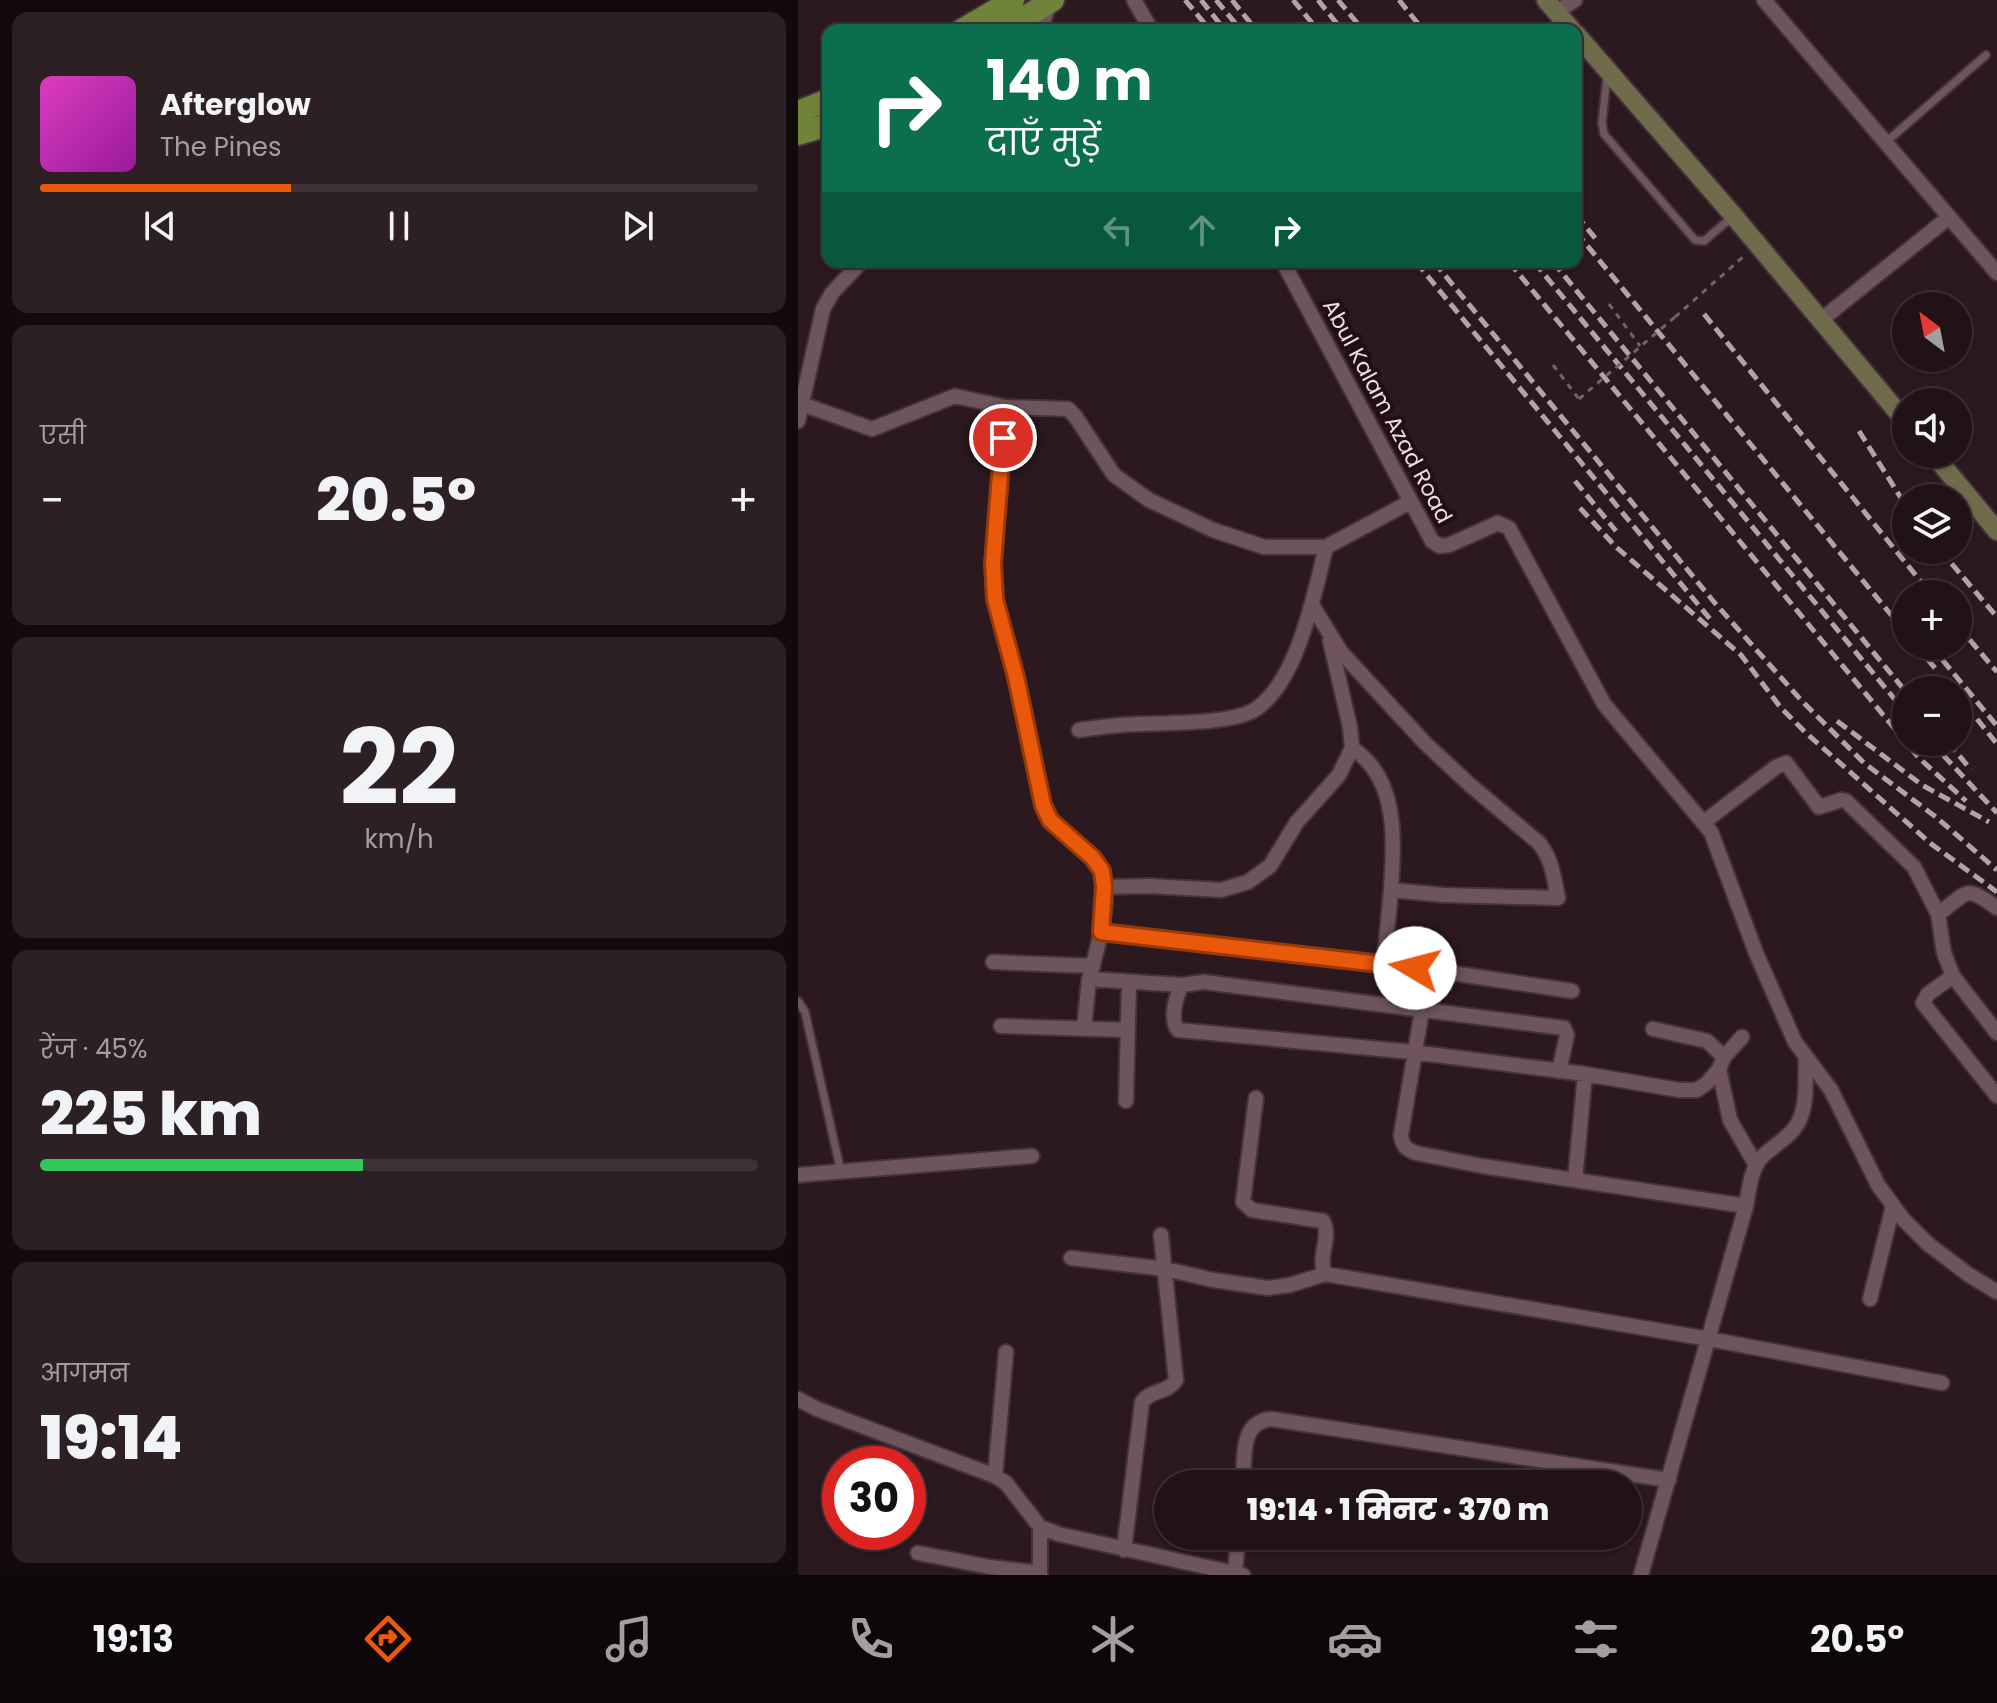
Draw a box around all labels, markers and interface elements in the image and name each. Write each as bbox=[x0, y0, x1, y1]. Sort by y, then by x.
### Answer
text: 140 m bbox=[986, 41, 1153, 120]
icon: right bbox=[854, 56, 958, 160]
text: Afterglow bbox=[160, 83, 311, 126]
text: दाएँ मुड़ें bbox=[986, 117, 1101, 168]
text: The Pines bbox=[160, 129, 282, 165]
icon: previous bbox=[138, 204, 182, 248]
icon: pause bbox=[377, 204, 421, 248]
icon: next bbox=[616, 204, 660, 248]
icon: left bbox=[1096, 208, 1140, 252]
icon: ahead bbox=[1180, 208, 1224, 252]
icon: right bbox=[1264, 208, 1308, 252]
north arrow bbox=[1892, 292, 1972, 372]
map controls bbox=[1892, 292, 1972, 756]
street label: Abul Kalam Azad Road bbox=[1315, 294, 1460, 529]
button: sound bbox=[1892, 388, 1972, 468]
pin bbox=[969, 404, 1037, 472]
icon: arrive bbox=[981, 416, 1025, 460]
text: एसी bbox=[40, 417, 86, 453]
text: 20.5° bbox=[316, 458, 476, 542]
text: − bbox=[40, 470, 64, 531]
text: + bbox=[728, 470, 758, 531]
button: layers bbox=[1892, 484, 1972, 564]
button: + bbox=[1892, 580, 1972, 660]
button: − bbox=[1892, 676, 1972, 756]
text: 22 bbox=[340, 695, 458, 840]
text: km/h bbox=[364, 821, 434, 857]
position arrow bbox=[1373, 926, 1457, 1010]
text: रेंज · 45% bbox=[40, 1031, 148, 1067]
text: 225 km bbox=[40, 1072, 262, 1156]
text: आगमन bbox=[40, 1355, 129, 1391]
text: 19:14 bbox=[40, 1396, 182, 1480]
speed limit sign: 30 bbox=[822, 1446, 926, 1550]
text: 19:14 · 1 मिनट · 370 m bbox=[1247, 1488, 1549, 1531]
icon: directions bbox=[360, 1611, 416, 1667]
icon: music bbox=[601, 1611, 657, 1667]
icon: phone bbox=[843, 1611, 899, 1667]
icon: climate bbox=[1085, 1611, 1141, 1667]
icon: car bbox=[1327, 1611, 1383, 1667]
icon: filters bbox=[1568, 1611, 1624, 1667]
text: 19:13 bbox=[93, 1614, 174, 1665]
text: 20.5° bbox=[1810, 1614, 1904, 1665]

